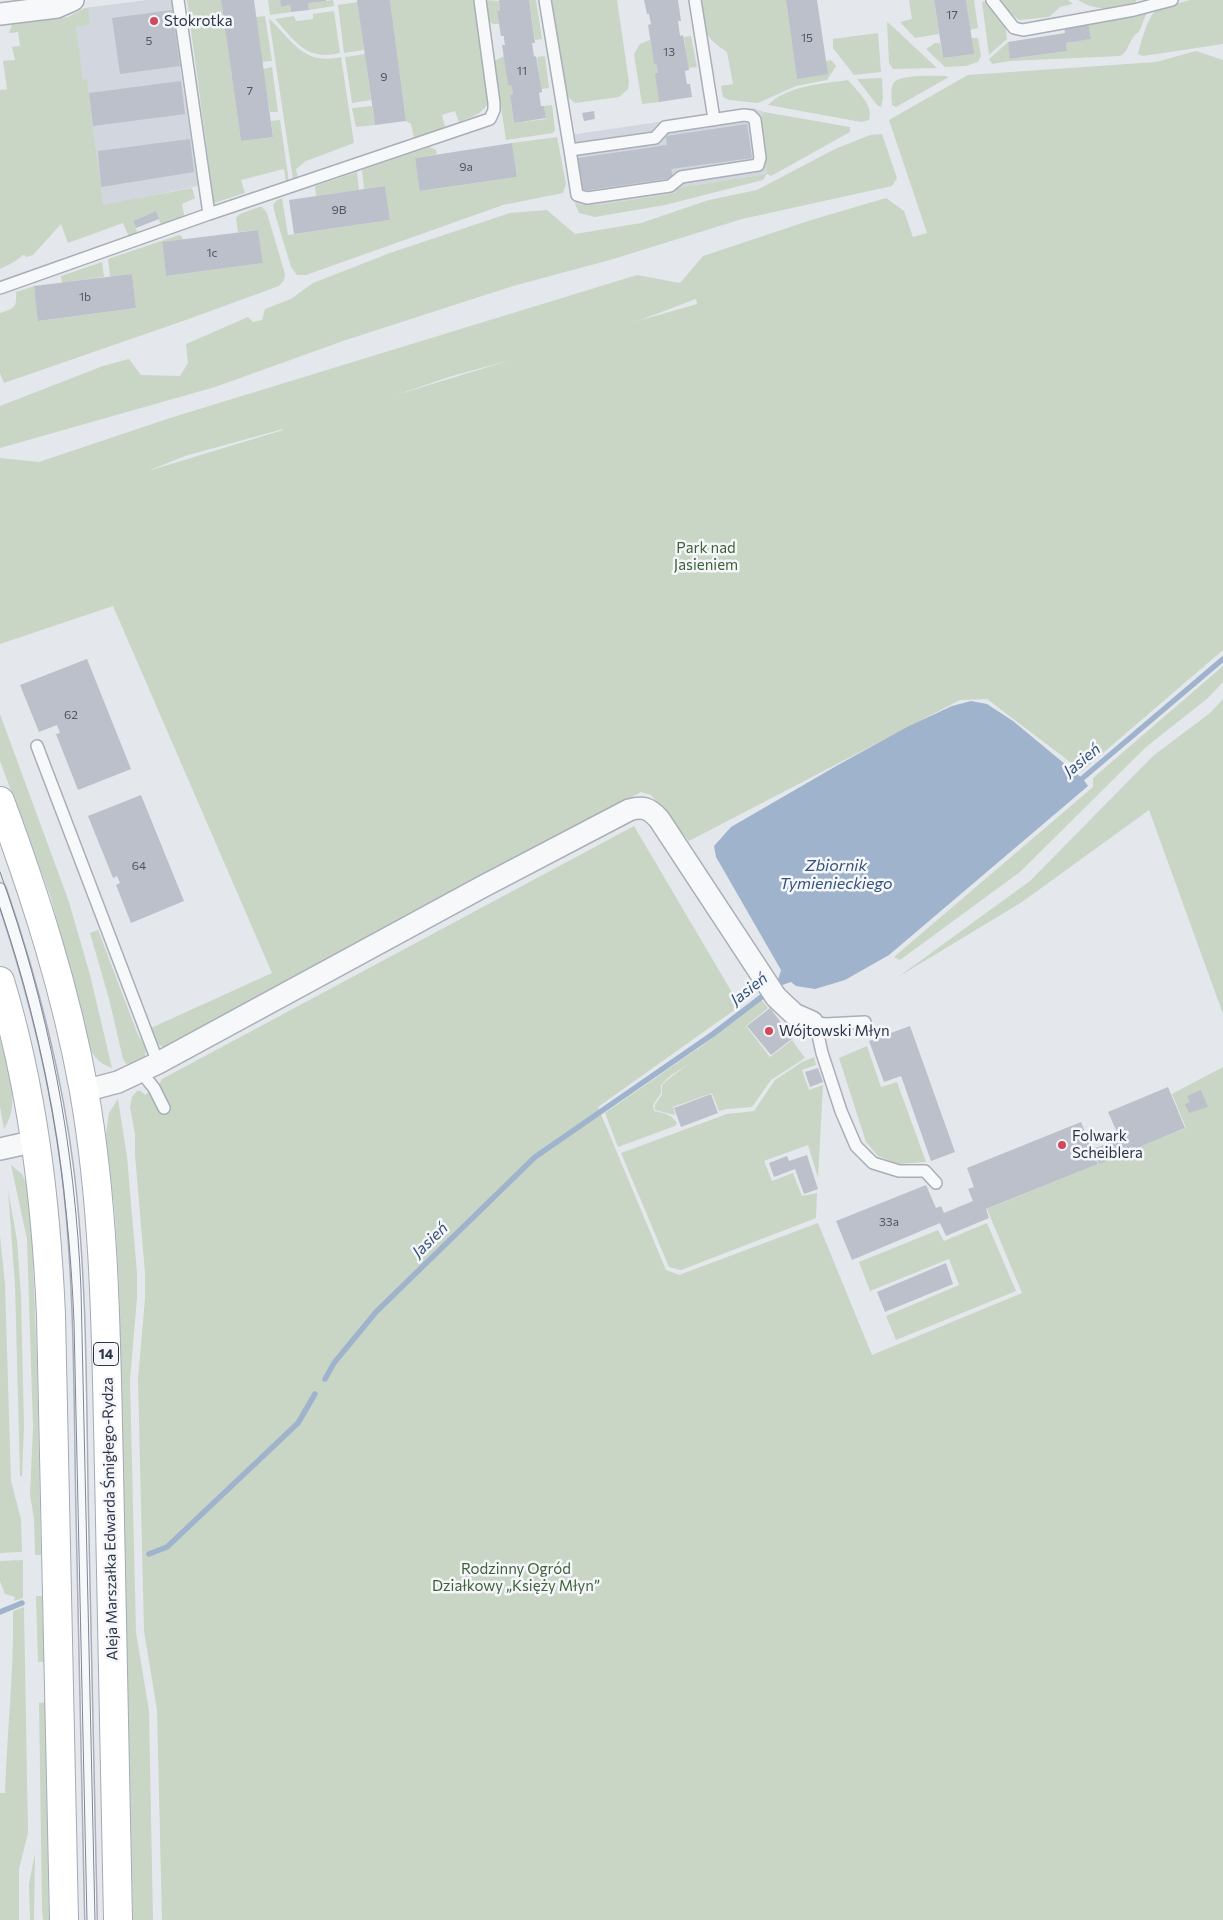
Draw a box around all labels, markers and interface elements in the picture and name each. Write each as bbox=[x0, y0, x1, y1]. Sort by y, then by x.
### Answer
house number: 17 bbox=[946, 8, 958, 22]
place label: Stokrotka bbox=[164, 12, 232, 30]
marker: Stokrotka bbox=[148, 15, 160, 27]
house number: 15 bbox=[801, 31, 813, 45]
house number: 5 bbox=[146, 34, 152, 48]
house number: 13 bbox=[663, 45, 675, 59]
house number: 11 bbox=[517, 64, 527, 78]
house number: 9 bbox=[380, 70, 388, 84]
house number: 7 bbox=[247, 84, 253, 98]
house number: 9a bbox=[459, 160, 473, 174]
house number: 9B bbox=[331, 203, 347, 217]
house number: 1c bbox=[206, 246, 218, 260]
house number: 1b bbox=[79, 290, 91, 304]
park label: Park nad Jasieniem bbox=[674, 539, 738, 574]
house number: 62 bbox=[64, 708, 78, 722]
water label: Jasień bbox=[1060, 739, 1104, 781]
water label: Zbiornik Tymienieckiego bbox=[780, 856, 892, 894]
house number: 64 bbox=[132, 859, 146, 873]
water label: Jasień bbox=[727, 968, 771, 1010]
place label: Wójtowski Młyn bbox=[779, 1022, 890, 1040]
marker: Wójtowski Młyn bbox=[763, 1025, 775, 1037]
place label: Folwark Scheiblera bbox=[1072, 1127, 1143, 1162]
marker: Folwark Scheiblera bbox=[1056, 1139, 1068, 1151]
house number: 33a bbox=[879, 1215, 899, 1229]
water label: Jasień bbox=[408, 1218, 452, 1262]
road number: 14 bbox=[94, 1342, 118, 1366]
street label: Aleja Marszałka Edwarda Śmigłego-Rydza bbox=[99, 1377, 121, 1661]
park label: Rodzinny Ogród Działkowy „Księży Młyn” bbox=[432, 1560, 600, 1595]

